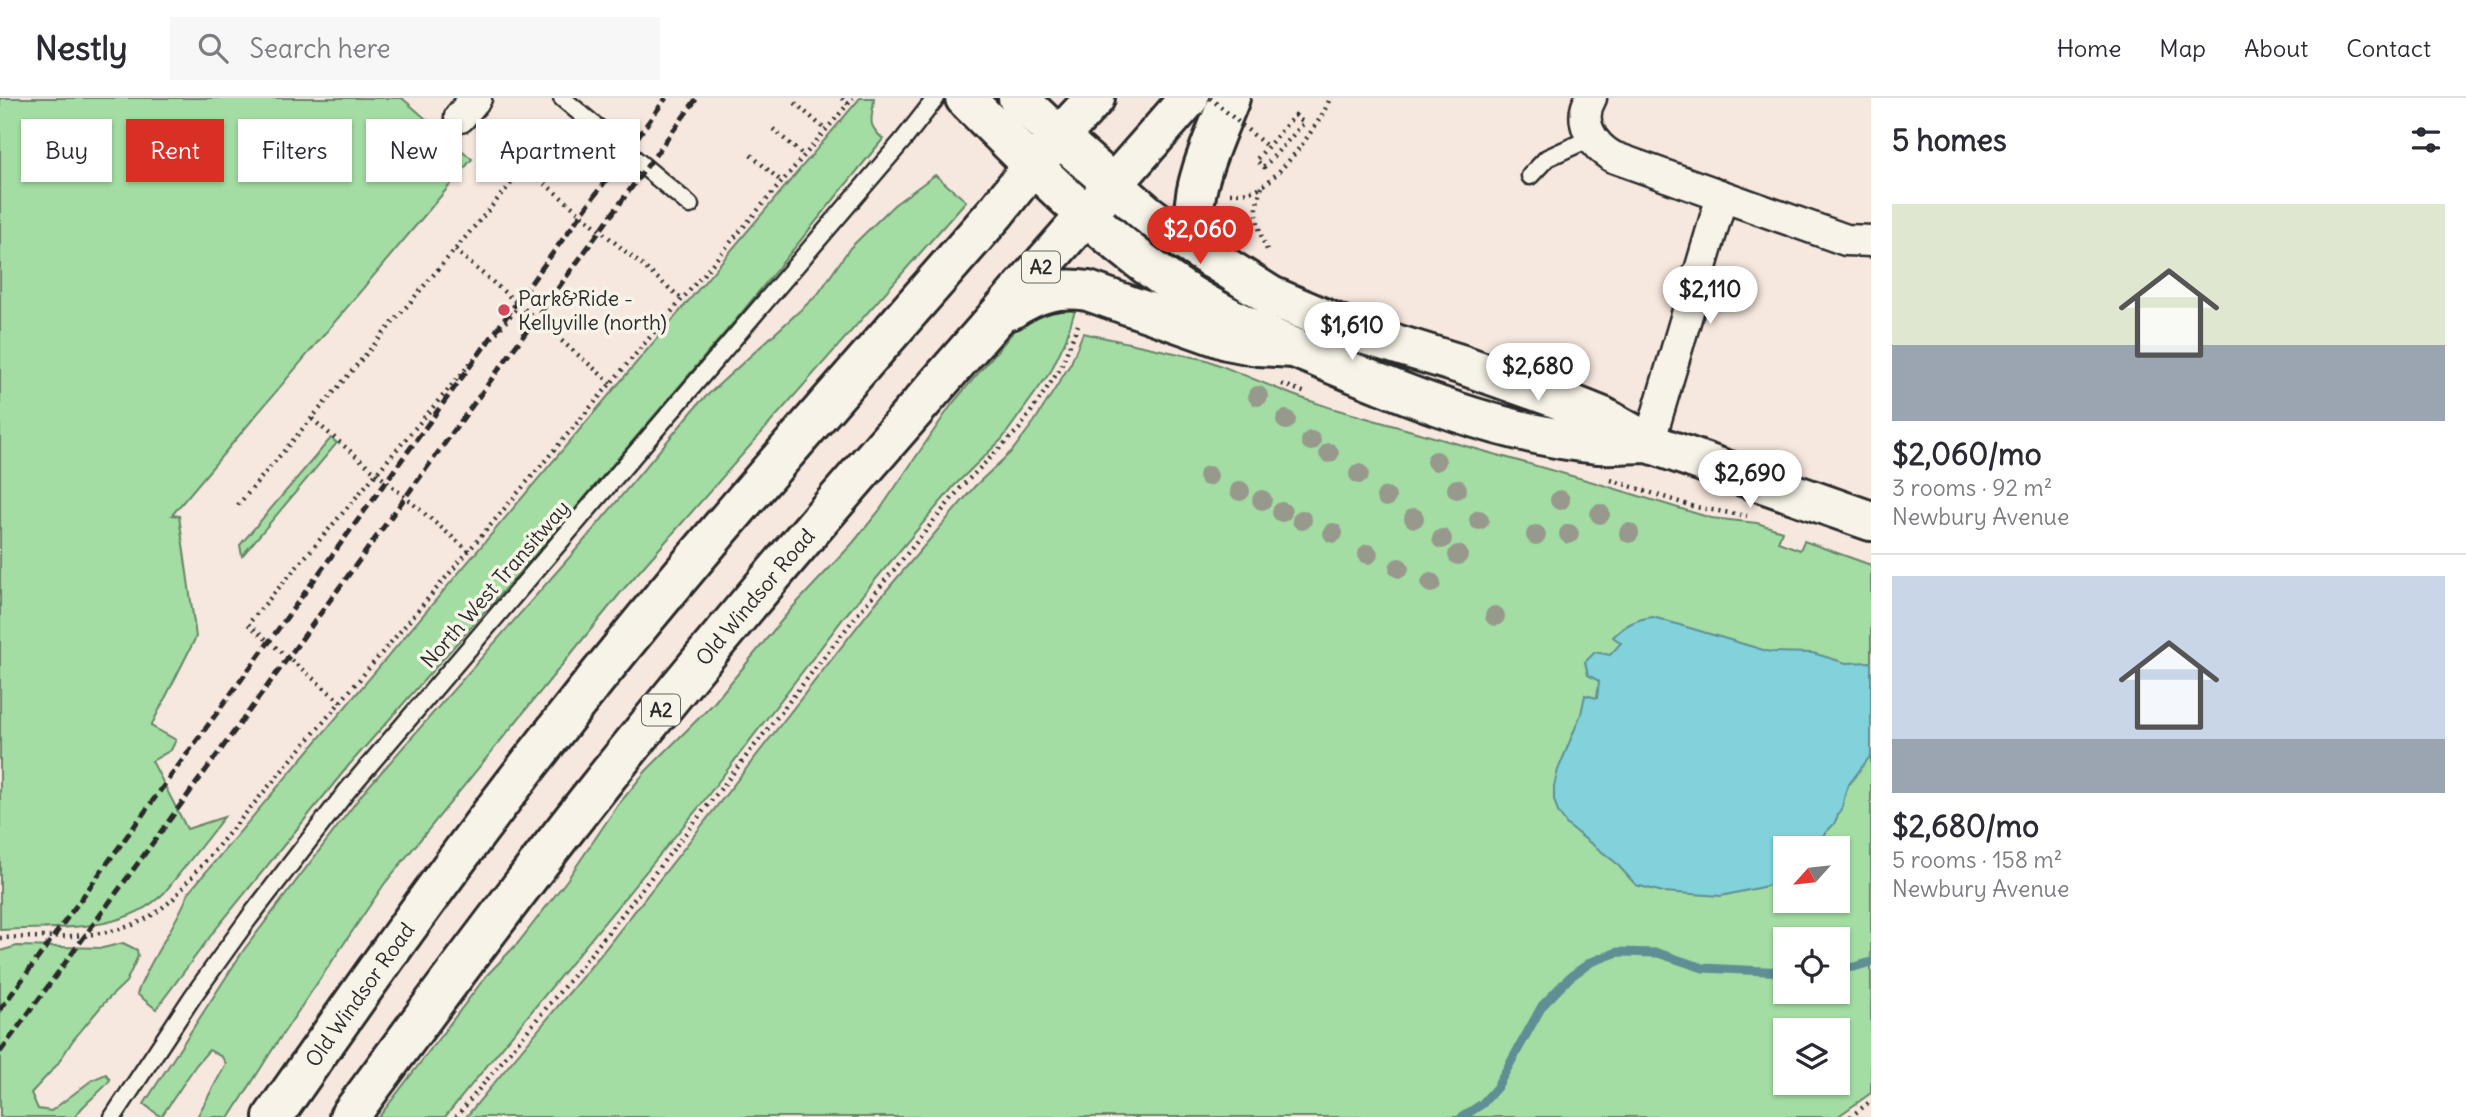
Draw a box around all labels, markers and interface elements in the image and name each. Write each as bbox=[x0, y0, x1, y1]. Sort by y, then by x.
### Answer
search box bbox=[170, 17, 660, 80]
text: Nestly bbox=[35, 27, 128, 69]
icon: search bbox=[194, 29, 232, 67]
text: Search here bbox=[250, 32, 391, 65]
text: Home bbox=[2057, 33, 2121, 63]
text: Map bbox=[2159, 33, 2206, 63]
text: About bbox=[2244, 33, 2308, 63]
text: Contact bbox=[2346, 33, 2431, 63]
chip: Buy bbox=[21, 119, 112, 182]
chip: Rent bbox=[126, 119, 224, 182]
chip: Filters bbox=[238, 119, 352, 182]
chip: New bbox=[366, 119, 462, 182]
chip: Apartment bbox=[476, 119, 640, 182]
text: 5 homes bbox=[1892, 121, 2007, 159]
icon: filters bbox=[2407, 121, 2445, 159]
pin: $2,060 bbox=[1143, 206, 1257, 266]
text: $2,060 bbox=[1163, 214, 1237, 243]
icon: home bbox=[2106, 250, 2232, 376]
road number: A2 bbox=[1022, 252, 1060, 282]
pin: $2,110 bbox=[1653, 266, 1767, 326]
text: $2,110 bbox=[1679, 274, 1741, 303]
place label: Park&Ride - Kellyville (north) bbox=[518, 285, 667, 336]
marker: Park&Ride - Kellyville (north) bbox=[496, 302, 512, 318]
pin: $1,610 bbox=[1295, 302, 1409, 362]
text: $1,610 bbox=[1320, 310, 1384, 339]
pin: $2,680 bbox=[1481, 344, 1595, 403]
text: $2,680 bbox=[1502, 351, 1574, 380]
text: $2,060/mo bbox=[1892, 435, 2042, 473]
pin: $2,690 bbox=[1693, 450, 1807, 510]
text: $2,690 bbox=[1714, 458, 1786, 487]
text: 3 rooms · 92 m² bbox=[1892, 473, 2052, 502]
street label: North West Transitway bbox=[415, 494, 575, 674]
text: Newbury Avenue bbox=[1892, 502, 2069, 531]
street label: Old Windsor Road bbox=[689, 523, 820, 671]
icon: home bbox=[2106, 622, 2232, 748]
road number: A2 bbox=[642, 694, 680, 726]
text: $2,680/mo bbox=[1892, 807, 2039, 845]
north arrow bbox=[1773, 836, 1850, 914]
map controls bbox=[1773, 836, 1850, 1095]
text: 5 rooms · 158 m² bbox=[1892, 845, 2062, 874]
text: Newbury Avenue bbox=[1892, 874, 2069, 903]
street label: Old Windsor Road bbox=[299, 917, 420, 1072]
button: locate bbox=[1773, 927, 1850, 1004]
button: layers bbox=[1773, 1018, 1850, 1095]

